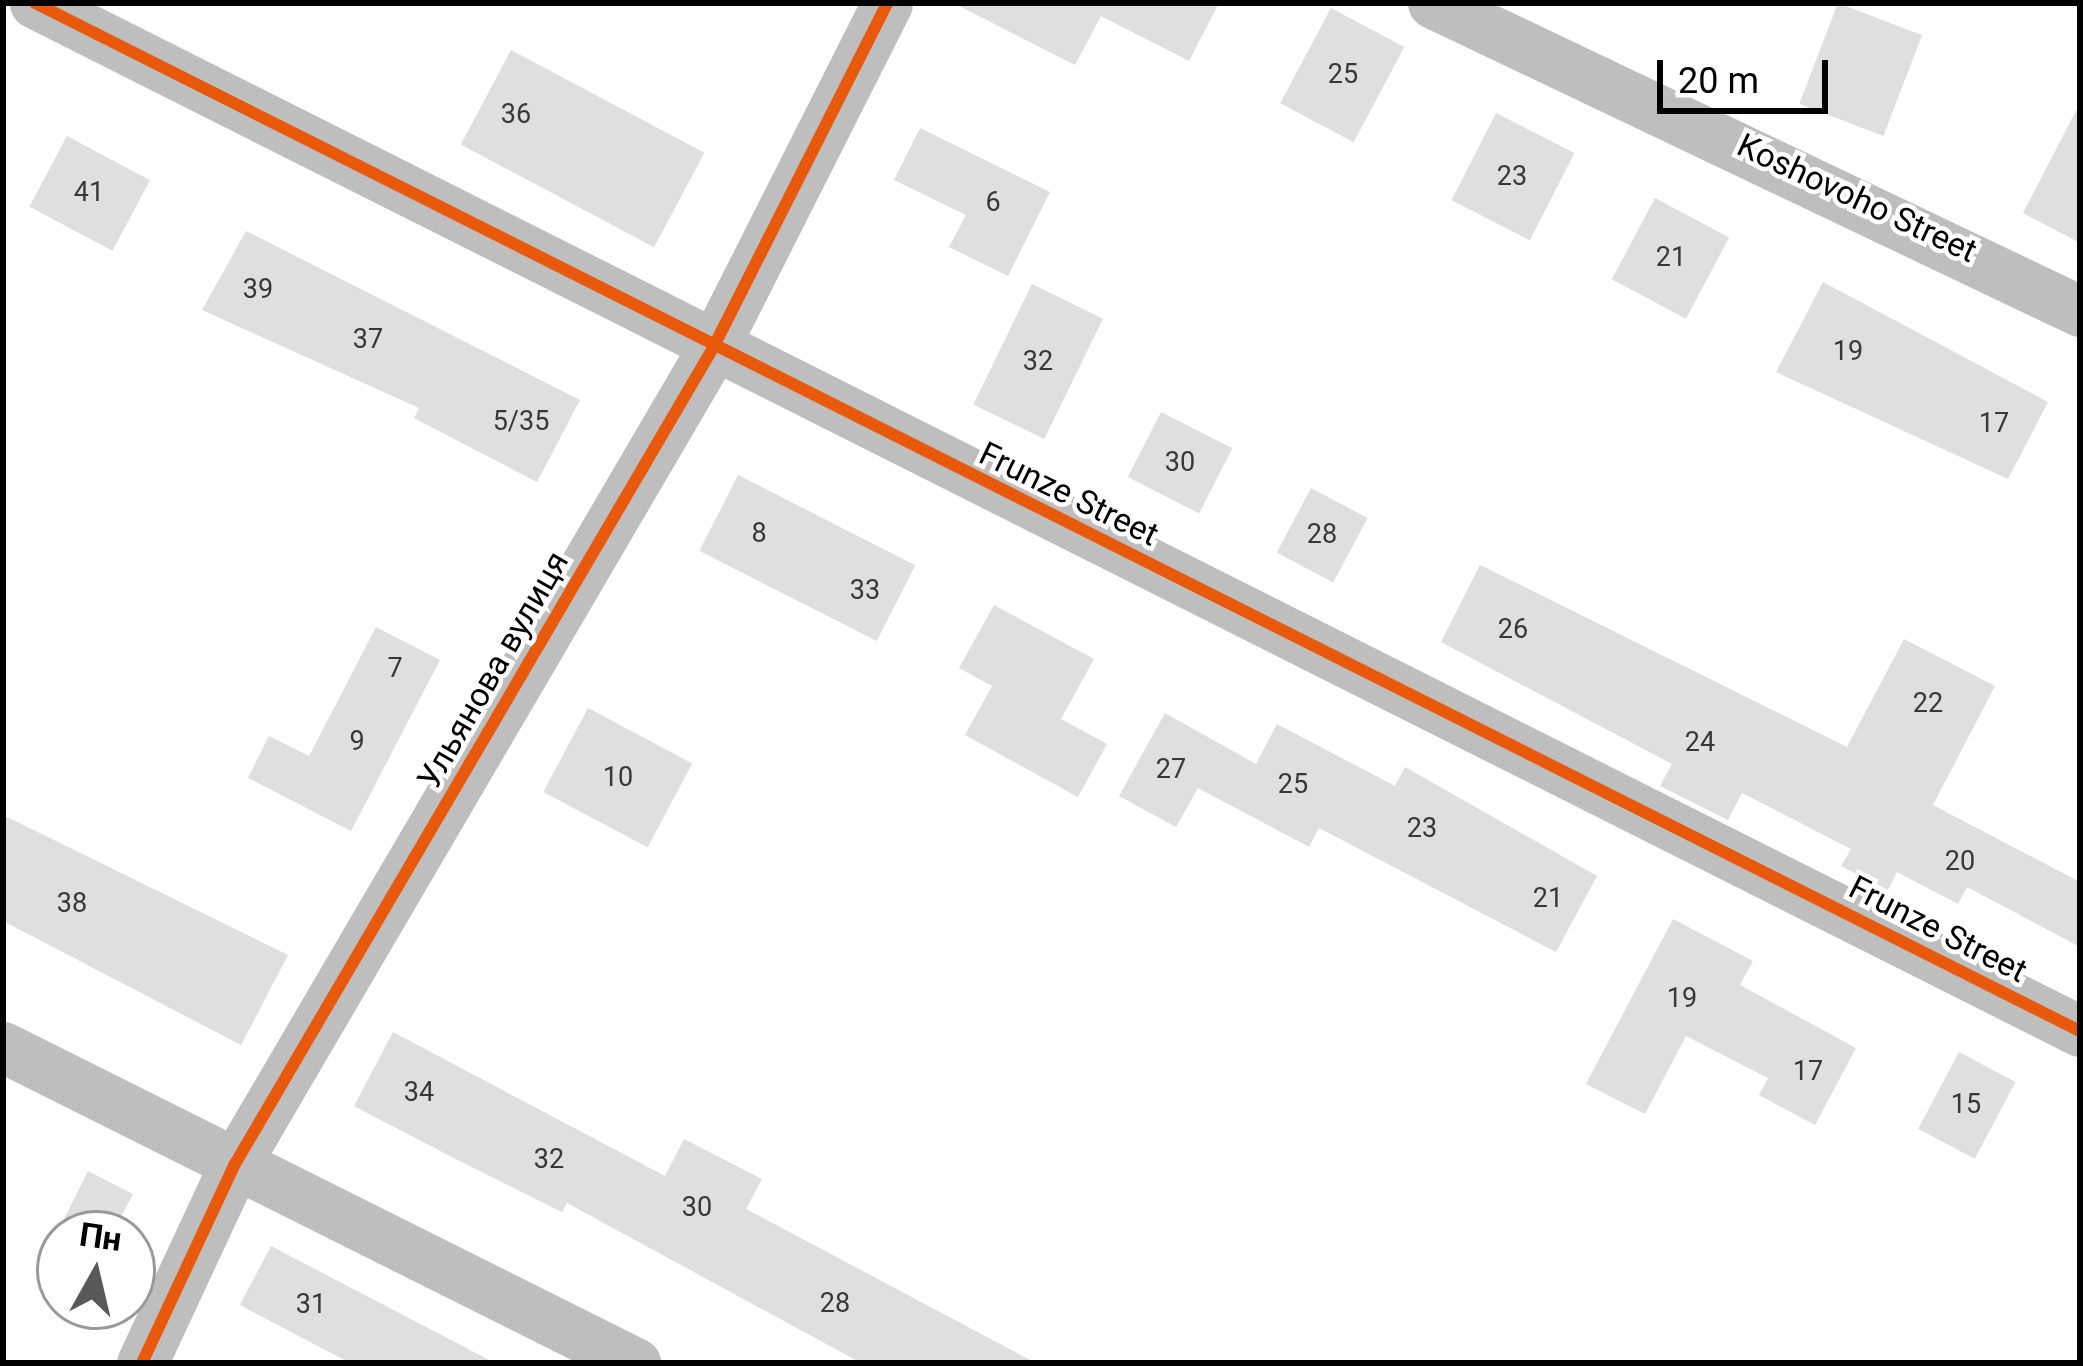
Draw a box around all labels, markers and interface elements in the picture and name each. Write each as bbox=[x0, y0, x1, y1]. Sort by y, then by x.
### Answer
scale bar bbox=[1663, 36, 1834, 110]
house number: 25 bbox=[1328, 59, 1358, 91]
text: 20 m bbox=[1678, 60, 1759, 102]
house number: 36 bbox=[501, 99, 531, 131]
street label: Koshovoho Street bbox=[1731, 125, 1983, 271]
house number: 23 bbox=[1497, 161, 1527, 193]
house number: 41 bbox=[74, 177, 104, 209]
house number: 6 bbox=[985, 187, 1001, 219]
house number: 21 bbox=[1656, 242, 1686, 274]
house number: 39 bbox=[243, 274, 273, 306]
house number: 37 bbox=[353, 324, 383, 356]
house number: 19 bbox=[1833, 336, 1863, 368]
house number: 32 bbox=[1023, 346, 1053, 378]
house number: 5/35 bbox=[493, 406, 549, 438]
house number: 17 bbox=[1979, 408, 2009, 440]
street label: Frunze Street bbox=[973, 434, 1165, 554]
house number: 30 bbox=[1165, 447, 1195, 479]
house number: 8 bbox=[751, 518, 767, 550]
house number: 28 bbox=[1307, 519, 1337, 551]
street label: Ульянова вулиця bbox=[409, 544, 577, 796]
house number: 33 bbox=[850, 575, 880, 607]
house number: 26 bbox=[1498, 614, 1528, 646]
house number: 7 bbox=[387, 653, 403, 685]
house number: 22 bbox=[1913, 688, 1943, 720]
house number: 9 bbox=[349, 726, 365, 758]
house number: 24 bbox=[1685, 727, 1715, 759]
house number: 27 bbox=[1156, 754, 1186, 786]
house number: 10 bbox=[603, 762, 633, 794]
house number: 25 bbox=[1278, 769, 1308, 801]
house number: 23 bbox=[1407, 813, 1437, 845]
house number: 20 bbox=[1945, 846, 1975, 878]
street label: Frunze Street bbox=[1842, 867, 2034, 991]
house number: 21 bbox=[1533, 883, 1563, 915]
house number: 38 bbox=[57, 888, 87, 920]
house number: 19 bbox=[1667, 983, 1697, 1015]
house number: 17 bbox=[1793, 1056, 1823, 1088]
house number: 34 bbox=[404, 1077, 434, 1109]
house number: 15 bbox=[1951, 1089, 1981, 1121]
house number: 32 bbox=[534, 1144, 564, 1176]
house number: 30 bbox=[682, 1192, 712, 1224]
north arrow bbox=[36, 1210, 156, 1330]
text: Пн bbox=[77, 1215, 124, 1259]
house number: 28 bbox=[820, 1288, 850, 1320]
house number: 31 bbox=[296, 1289, 326, 1321]

